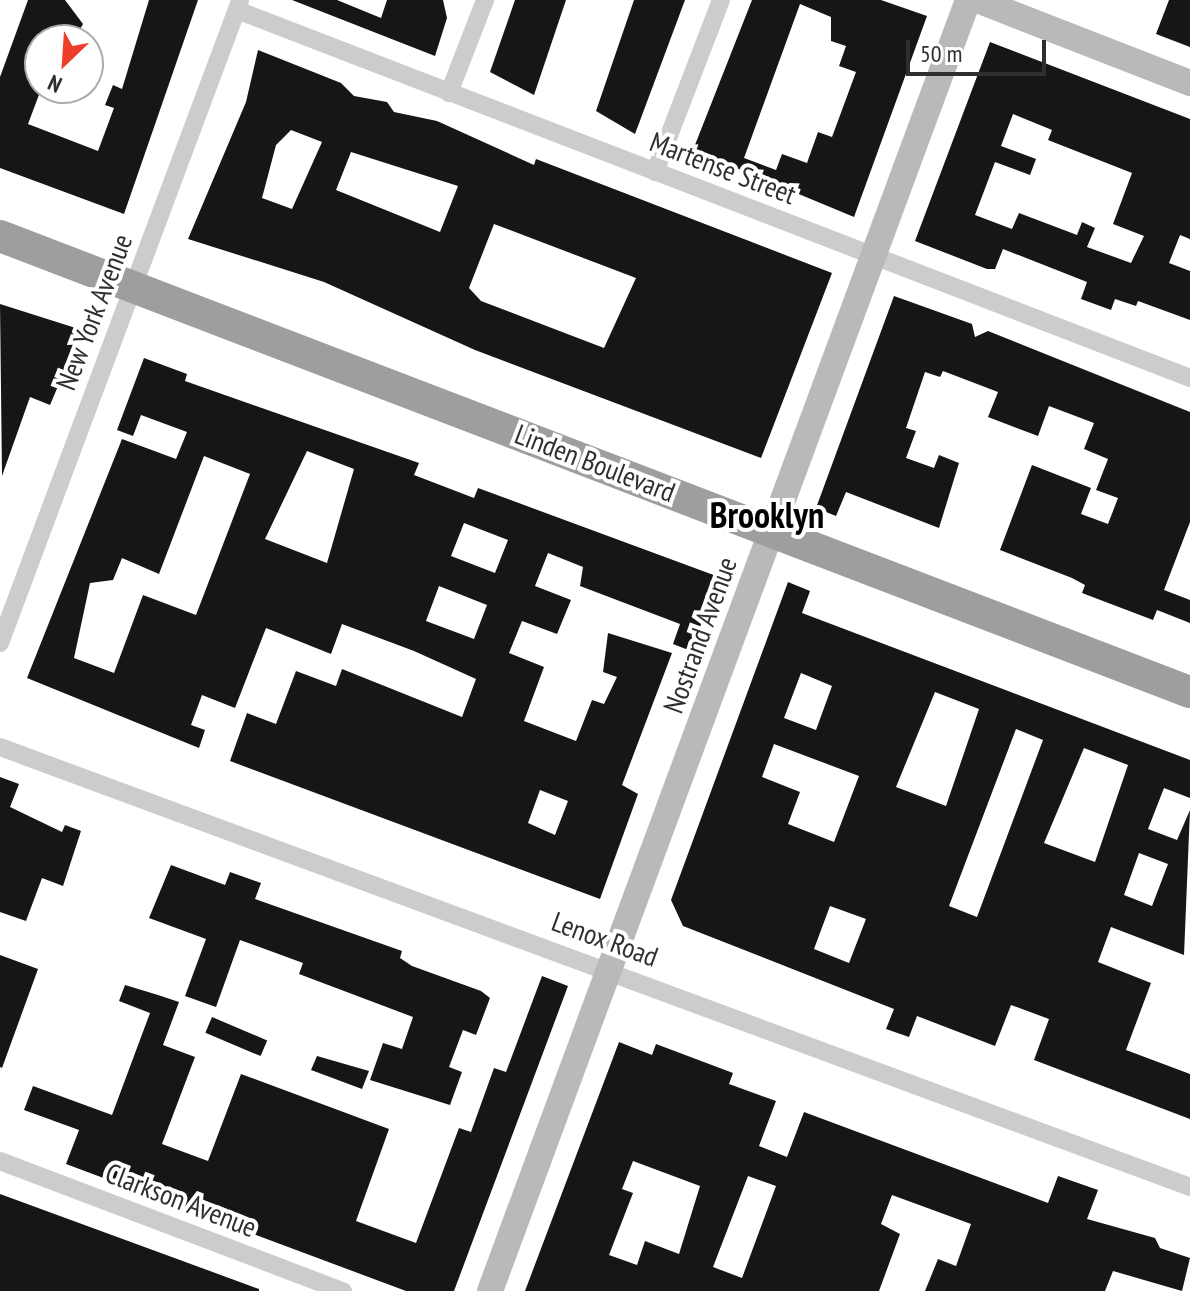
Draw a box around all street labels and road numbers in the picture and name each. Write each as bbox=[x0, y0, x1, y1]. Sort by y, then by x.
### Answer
street label: Martense Street bbox=[645, 125, 801, 211]
street label: New York Avenue bbox=[48, 228, 140, 396]
street label: Linden Boulevard bbox=[510, 417, 680, 509]
street label: Nostrand Avenue bbox=[656, 552, 744, 718]
street label: Lenox Road bbox=[547, 904, 663, 974]
street label: Clarkson Avenue bbox=[100, 1156, 262, 1244]

